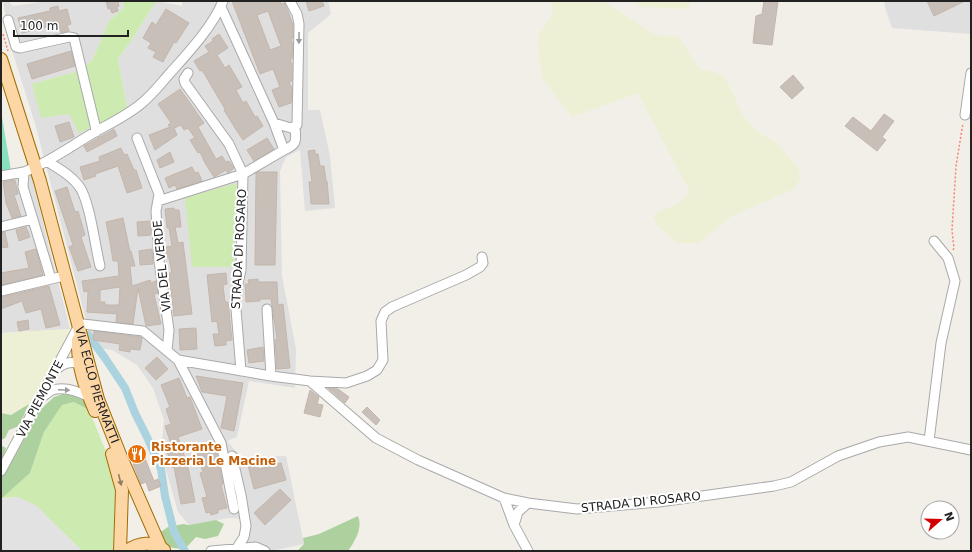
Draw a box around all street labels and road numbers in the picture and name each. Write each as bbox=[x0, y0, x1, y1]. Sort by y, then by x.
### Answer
street label: STRADA DI ROSARO bbox=[229, 189, 249, 309]
street label: VIA DEL VERDE bbox=[150, 219, 174, 313]
street label: VIA ECLO PIERMATTI bbox=[72, 325, 122, 445]
street label: VIA PIEMONTE bbox=[14, 358, 66, 440]
street label: STRADA DI ROSARO bbox=[580, 489, 702, 515]

